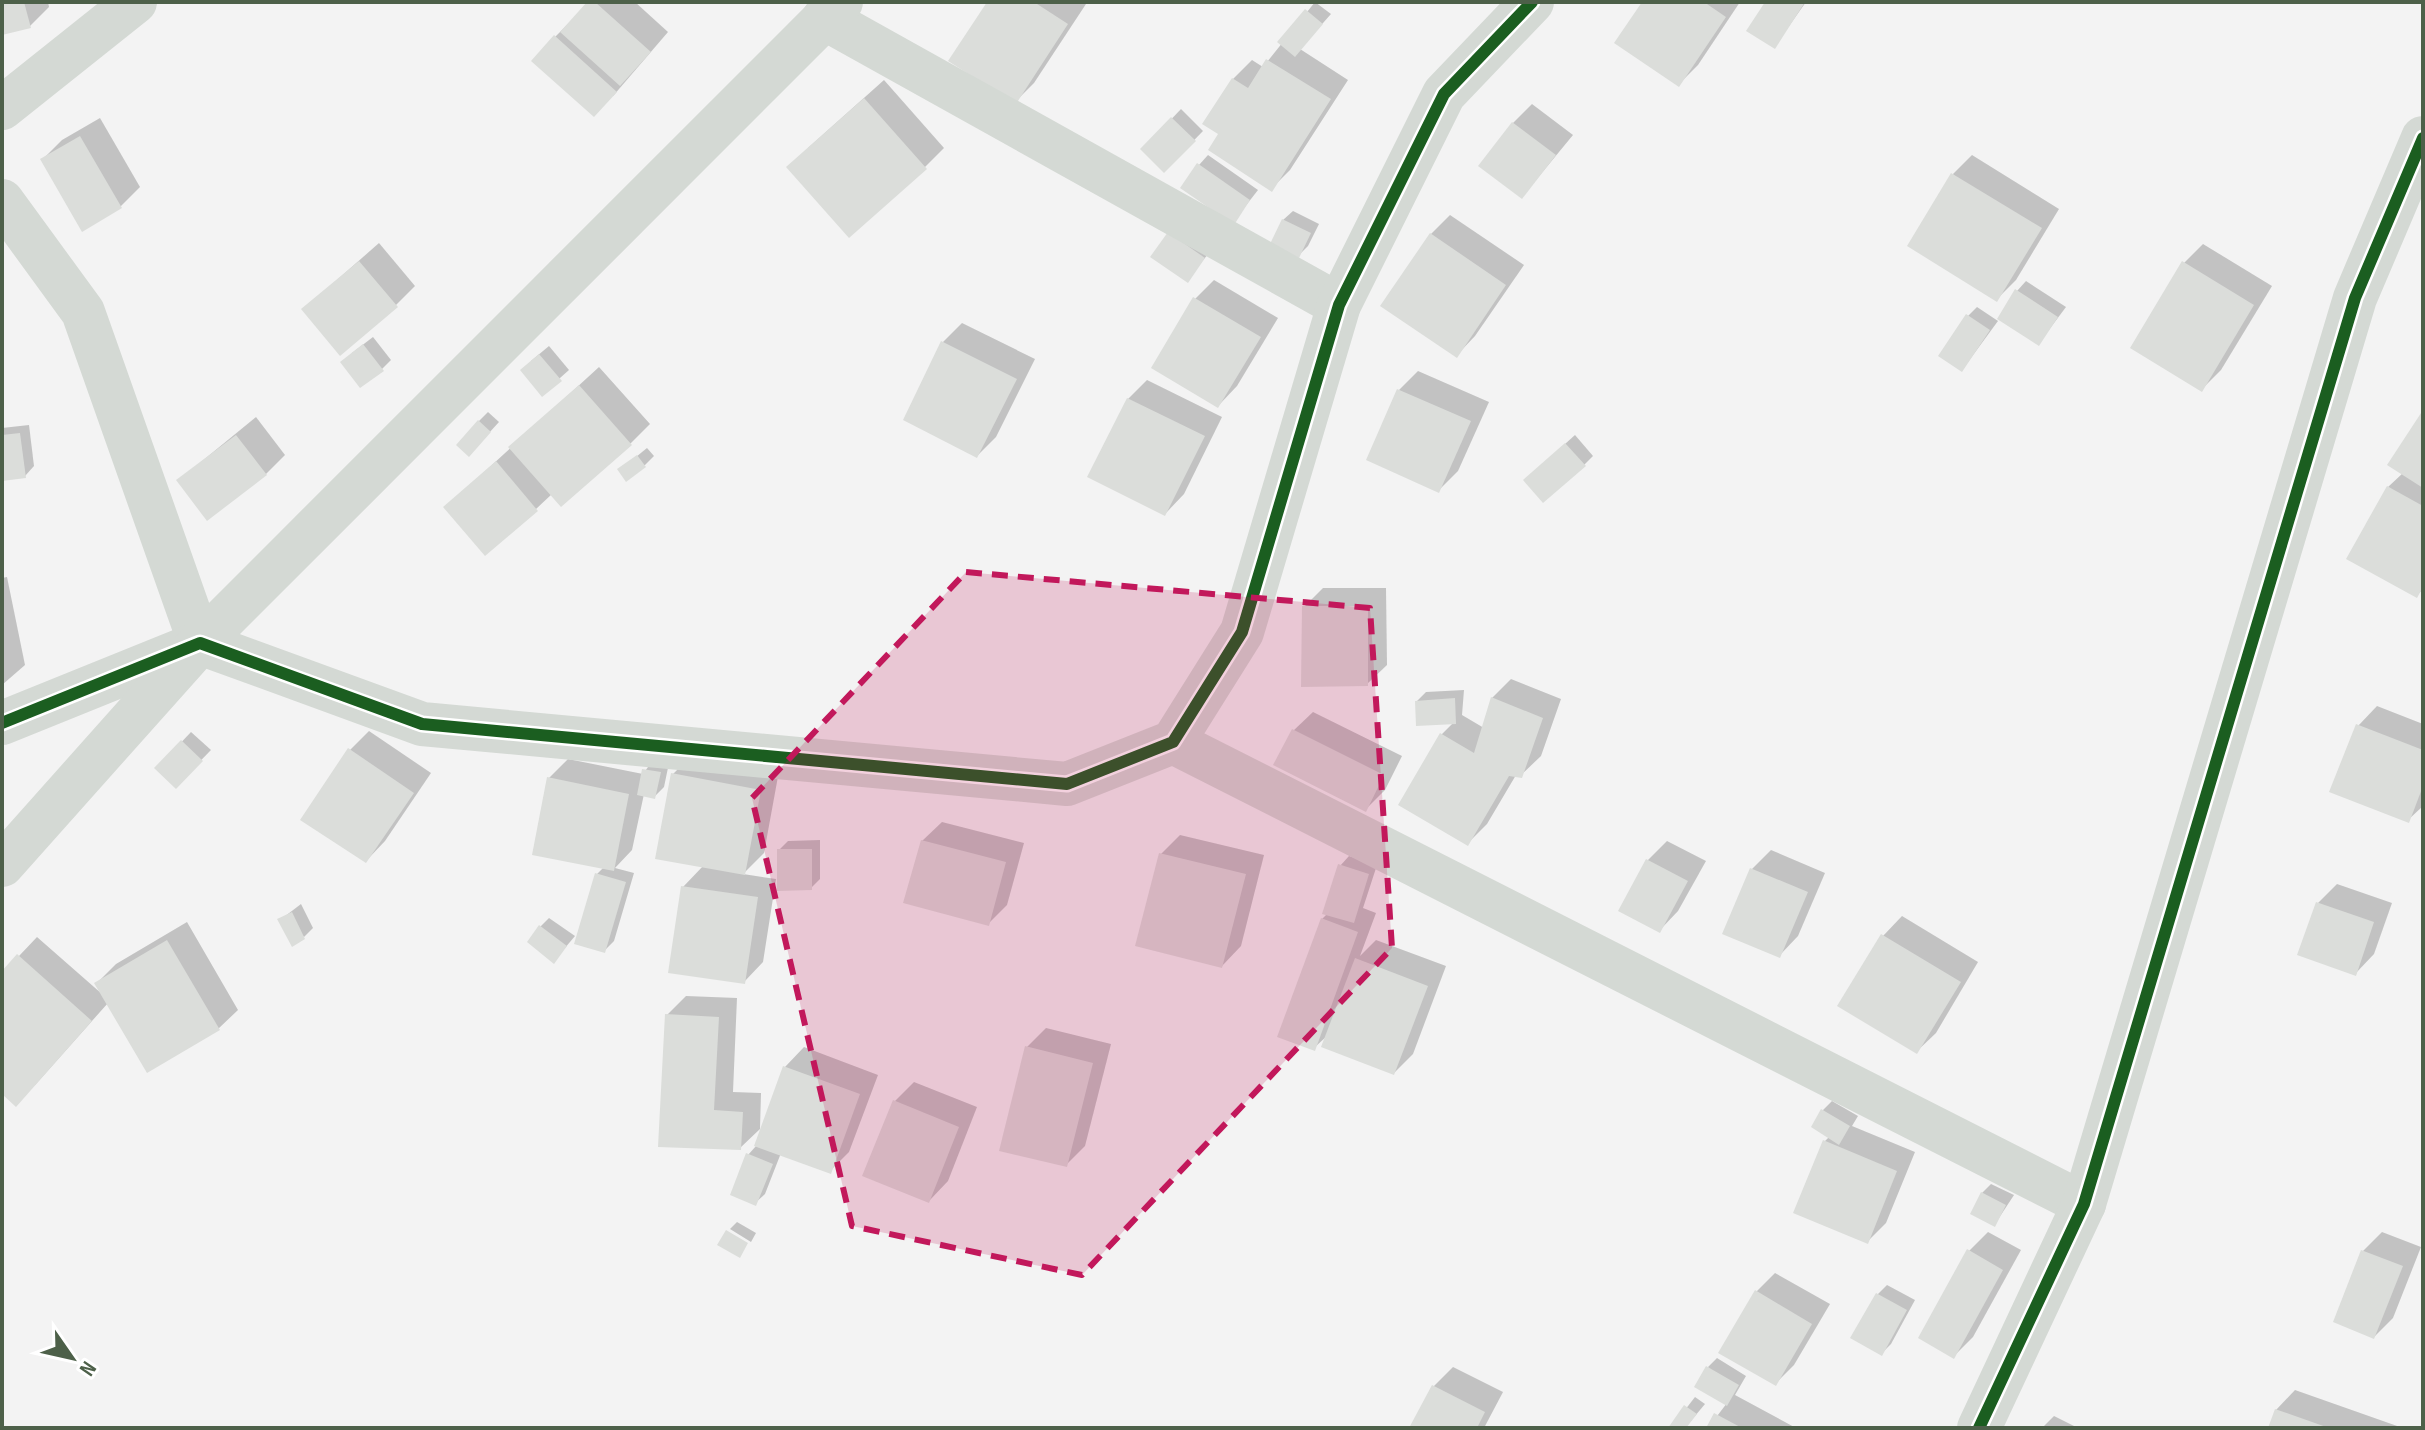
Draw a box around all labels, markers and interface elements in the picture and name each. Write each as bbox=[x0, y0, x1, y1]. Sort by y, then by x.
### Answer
north arrow bbox=[32, 1318, 112, 1398]
text: N bbox=[73, 1356, 102, 1381]

